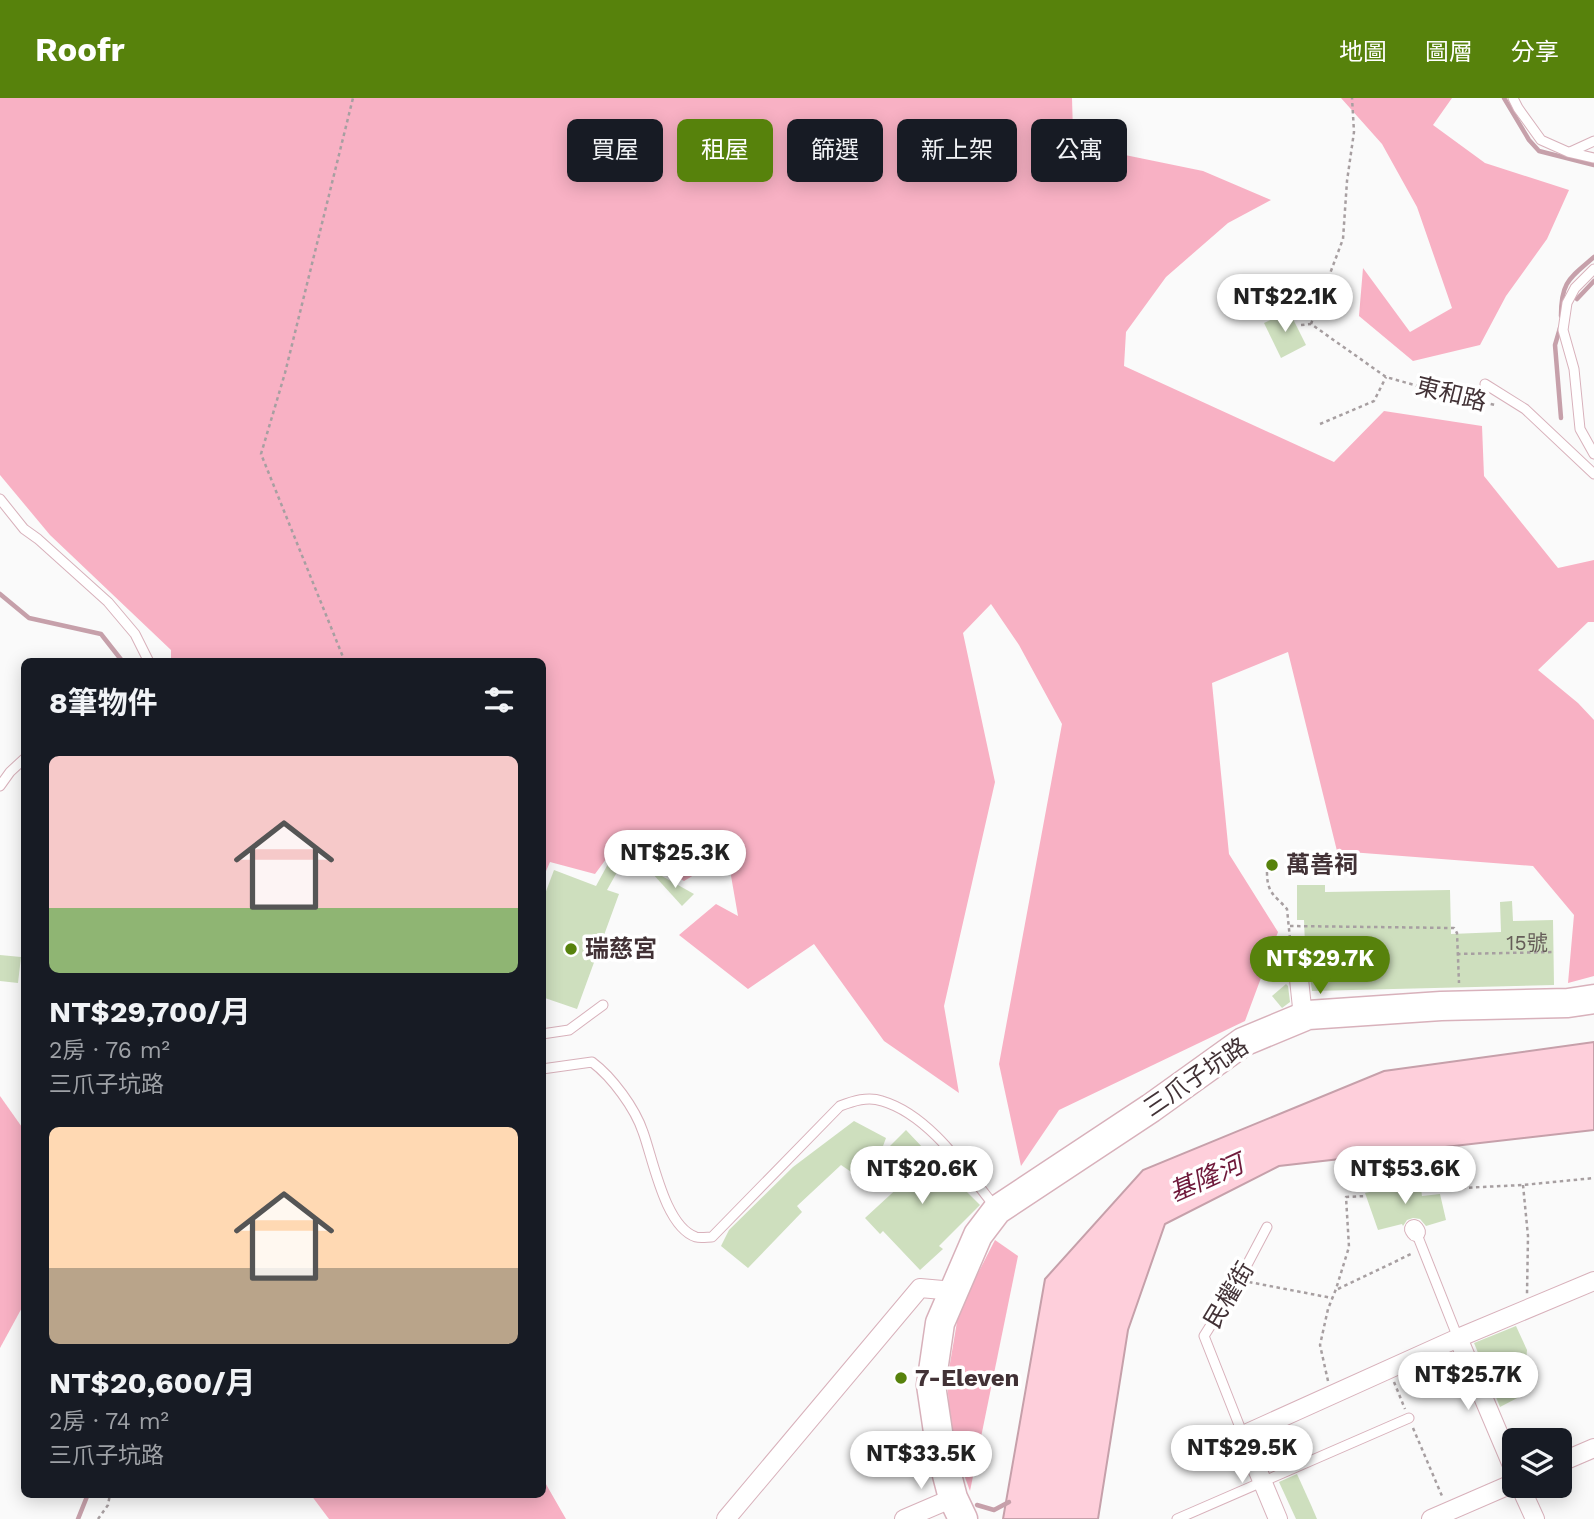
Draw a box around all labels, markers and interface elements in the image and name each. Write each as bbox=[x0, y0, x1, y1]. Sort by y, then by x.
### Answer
text: Roofr bbox=[35, 30, 125, 69]
text: 地圖 bbox=[1339, 38, 1387, 66]
text: 圖層 bbox=[1425, 38, 1473, 66]
text: 分享 bbox=[1511, 38, 1559, 66]
chip: 買屋 bbox=[567, 119, 663, 182]
chip: 租屋 bbox=[677, 119, 773, 182]
chip: 篩選 bbox=[787, 119, 883, 182]
chip: 新上架 bbox=[897, 119, 1017, 182]
chip: 公寓 bbox=[1031, 119, 1127, 182]
pin: NT$22.1K bbox=[1213, 274, 1357, 334]
text: NT$22.1K bbox=[1233, 283, 1337, 310]
street label: 東和路 bbox=[1413, 372, 1489, 416]
icon: filters bbox=[480, 681, 518, 719]
text: 8筆物件 bbox=[49, 685, 158, 720]
icon: home bbox=[221, 802, 347, 928]
pin: NT$25.3K bbox=[603, 830, 747, 890]
text: NT$25.3K bbox=[620, 839, 730, 866]
place label: 萬善祠 bbox=[1286, 851, 1358, 879]
marker: 萬善祠 bbox=[1264, 857, 1280, 873]
house number: 15號 bbox=[1506, 930, 1548, 955]
place label: 瑞慈宮 bbox=[585, 935, 657, 963]
pin: NT$29.7K bbox=[1248, 936, 1392, 996]
marker: 瑞慈宮 bbox=[563, 941, 579, 957]
text: NT$29.7K bbox=[1266, 945, 1374, 972]
text: NT$29,700/月 bbox=[49, 994, 251, 1029]
street label: 三爪子坑路 bbox=[1138, 1032, 1254, 1122]
text: 2房 · 76 m² bbox=[49, 1037, 170, 1064]
text: 三爪子坑路 bbox=[49, 1071, 164, 1098]
pin: NT$20.6K bbox=[850, 1146, 994, 1206]
water label: 基隆河 bbox=[1164, 1146, 1252, 1208]
pin: NT$53.6K bbox=[1333, 1146, 1477, 1206]
text: NT$20.6K bbox=[866, 1155, 978, 1182]
text: NT$53.6K bbox=[1350, 1155, 1460, 1182]
icon: home bbox=[221, 1173, 347, 1299]
street label: 民權街 bbox=[1198, 1257, 1260, 1333]
pin: NT$25.7K bbox=[1396, 1352, 1540, 1412]
text: NT$25.7K bbox=[1414, 1361, 1522, 1388]
place label: 7-Eleven bbox=[915, 1364, 1019, 1392]
text: NT$20,600/月 bbox=[49, 1365, 256, 1400]
marker: 7-Eleven bbox=[893, 1370, 909, 1386]
text: 2房 · 74 m² bbox=[49, 1408, 169, 1435]
pin: NT$29.5K bbox=[1170, 1426, 1314, 1485]
map controls bbox=[1502, 1428, 1572, 1498]
button: layers bbox=[1502, 1428, 1572, 1498]
pin: NT$33.5K bbox=[849, 1432, 993, 1491]
text: NT$29.5K bbox=[1187, 1434, 1297, 1461]
text: NT$33.5K bbox=[866, 1440, 976, 1467]
text: 三爪子坑路 bbox=[49, 1442, 164, 1469]

